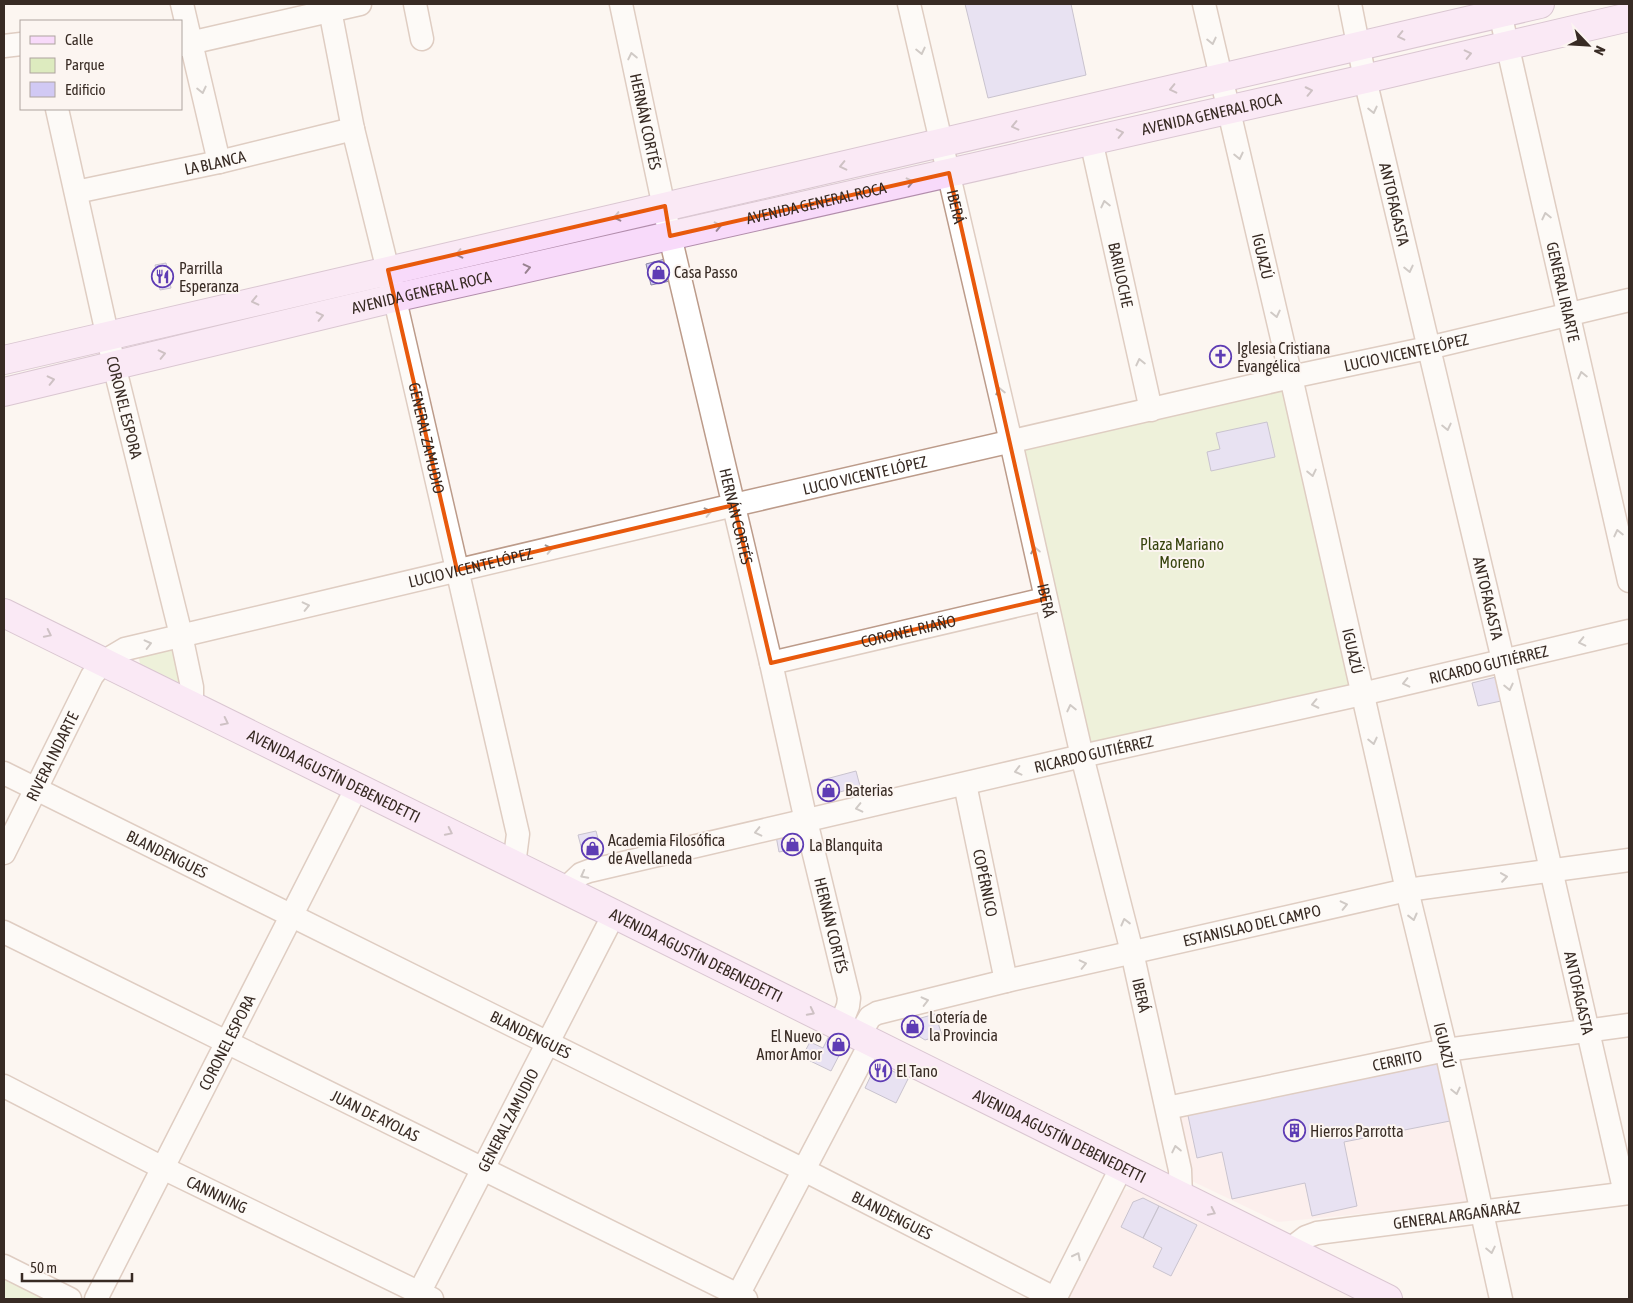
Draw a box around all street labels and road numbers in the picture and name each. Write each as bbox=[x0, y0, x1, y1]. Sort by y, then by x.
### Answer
street label: HERNÁN CORTÉS bbox=[627, 72, 665, 171]
street label: AVENIDA GENERAL ROCA bbox=[1140, 89, 1283, 138]
street label: LA BLANCA bbox=[183, 147, 248, 178]
street label: ANTOFAGASTA bbox=[1376, 161, 1413, 247]
street label: AVENIDA GENERAL ROCA bbox=[745, 178, 888, 227]
street label: IBERÁ bbox=[944, 188, 969, 226]
street label: IGUAZÚ bbox=[1249, 232, 1277, 281]
street label: BARILOCHE bbox=[1105, 240, 1137, 309]
street label: GENERAL IRIARTE bbox=[1543, 240, 1583, 343]
street label: AVENIDA GENERAL ROCA bbox=[349, 267, 493, 317]
street label: LUCIO VICENTE LÓPEZ bbox=[1342, 330, 1470, 375]
street label: CORONEL ESPORA bbox=[103, 355, 146, 461]
street label: GENERAL ZAMUDIO bbox=[405, 381, 448, 495]
street label: LUCIO VICENTE LÓPEZ bbox=[801, 452, 929, 498]
street label: HERNÁN CORTÉS bbox=[716, 466, 756, 566]
street label: LUCIO VICENTE LÓPEZ bbox=[407, 544, 534, 591]
street label: ANTOFAGASTA bbox=[1470, 555, 1507, 641]
street label: IBERÁ bbox=[1034, 582, 1059, 619]
street label: CORONEL RIAÑO bbox=[859, 611, 958, 651]
street label: IGUAZÚ bbox=[1339, 626, 1367, 676]
street label: RICARDO GUTIÉRREZ bbox=[1427, 641, 1550, 687]
street label: RIVERA INDARTE bbox=[22, 709, 82, 804]
street label: AVENIDA AGUSTÍN DEBENEDETTI bbox=[245, 726, 423, 826]
street label: RICARDO GUTIÉRREZ bbox=[1032, 731, 1155, 776]
street label: BLANDENGUES bbox=[124, 826, 211, 882]
street label: COPÉRNICO bbox=[970, 847, 1001, 918]
street label: HERNÁN CORTÉS bbox=[811, 876, 852, 975]
street label: ESTANISLAO DEL CAMPO bbox=[1181, 901, 1323, 950]
street label: AVENIDA AGUSTÍN DEBENEDETTI bbox=[607, 904, 785, 1005]
street label: ANTOFAGASTA bbox=[1561, 949, 1597, 1036]
street label: IBERÁ bbox=[1129, 976, 1154, 1014]
street label: CORONEL ESPORA bbox=[195, 992, 259, 1093]
street label: BLANDENGUES bbox=[487, 1007, 574, 1062]
street label: IGUAZÚ bbox=[1431, 1021, 1459, 1070]
street label: CERRITO bbox=[1371, 1046, 1424, 1074]
street label: GENERAL ZAMUDIO bbox=[474, 1066, 542, 1175]
street label: AVENIDA AGUSTÍN DEBENEDETTI bbox=[970, 1085, 1149, 1186]
street label: JUAN DE AYOLAS bbox=[328, 1086, 422, 1145]
street label: CANNNING bbox=[184, 1172, 250, 1217]
street label: BLANDENGUES bbox=[849, 1187, 935, 1243]
street label: GENERAL ARGAÑARÁZ bbox=[1392, 1198, 1521, 1232]

